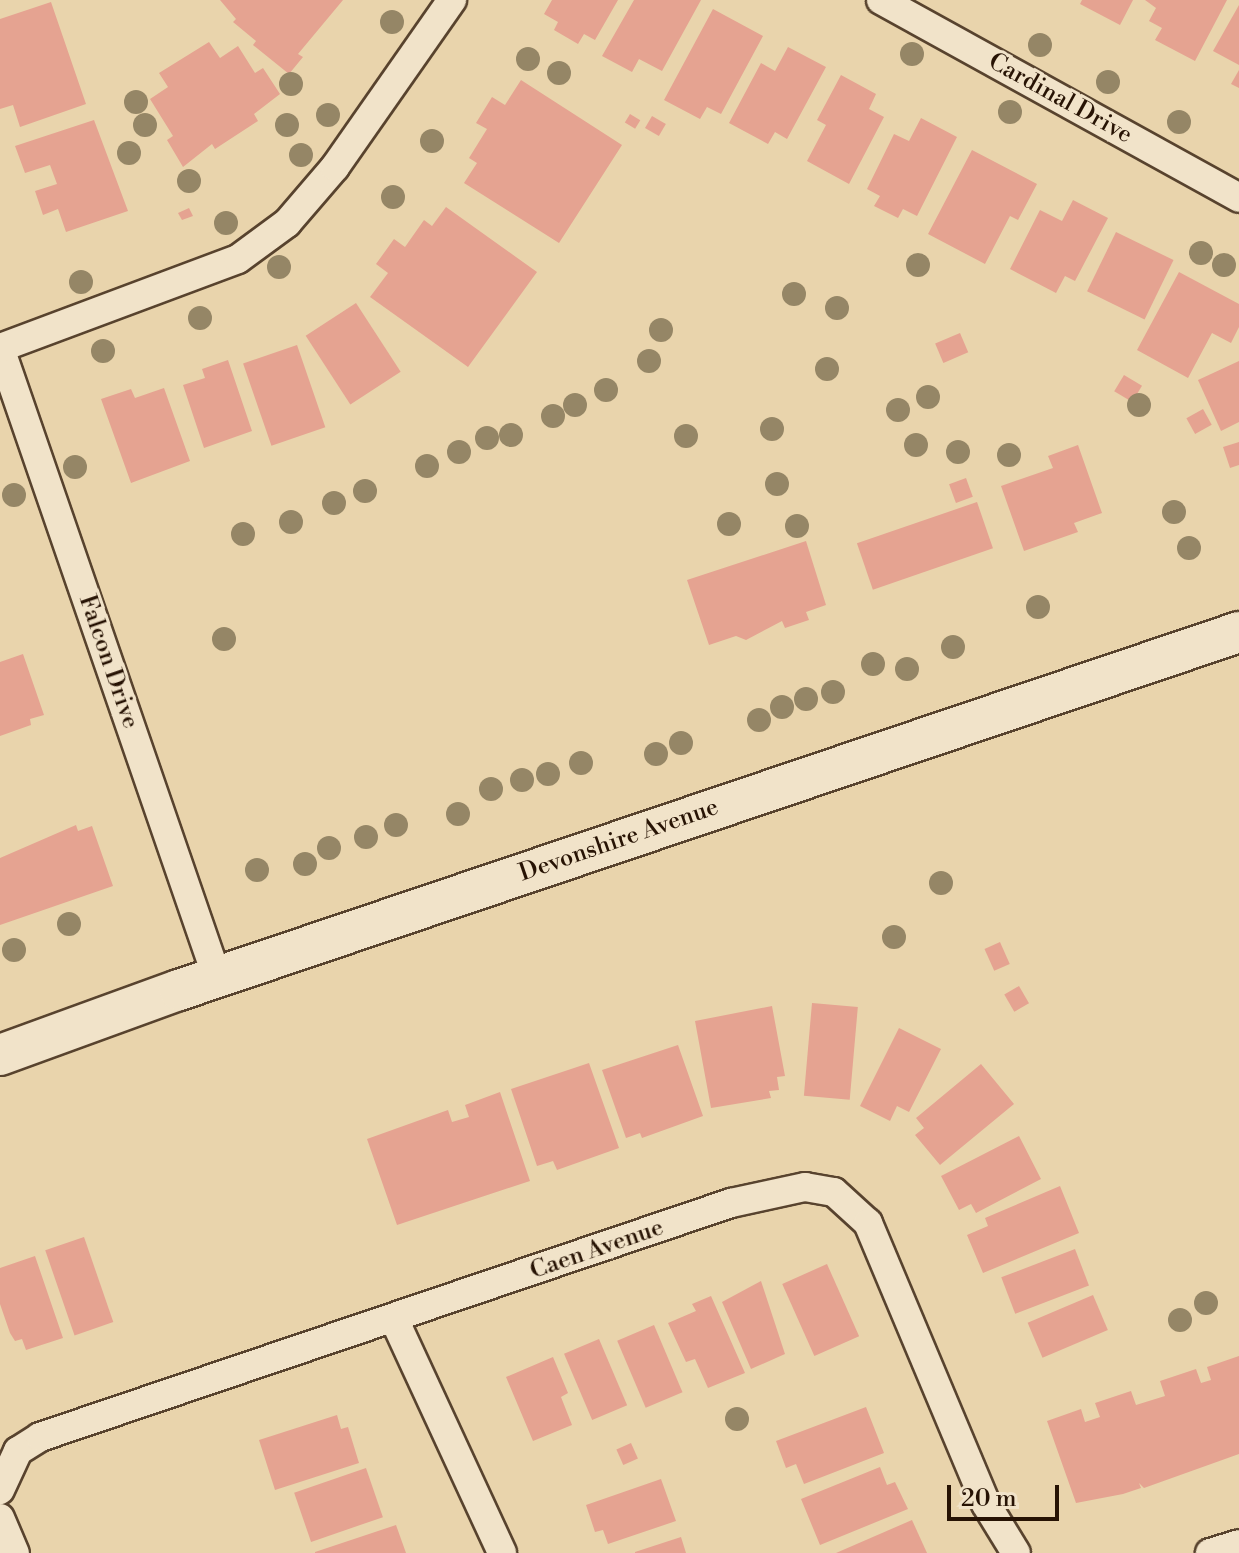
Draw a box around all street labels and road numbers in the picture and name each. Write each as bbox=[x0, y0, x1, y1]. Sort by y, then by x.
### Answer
street label: Cardinal Drive bbox=[983, 48, 1137, 150]
street label: Falcon Drive bbox=[72, 591, 144, 733]
street label: Devonshire Avenue bbox=[516, 793, 722, 889]
street label: Caen Avenue bbox=[527, 1214, 667, 1286]

